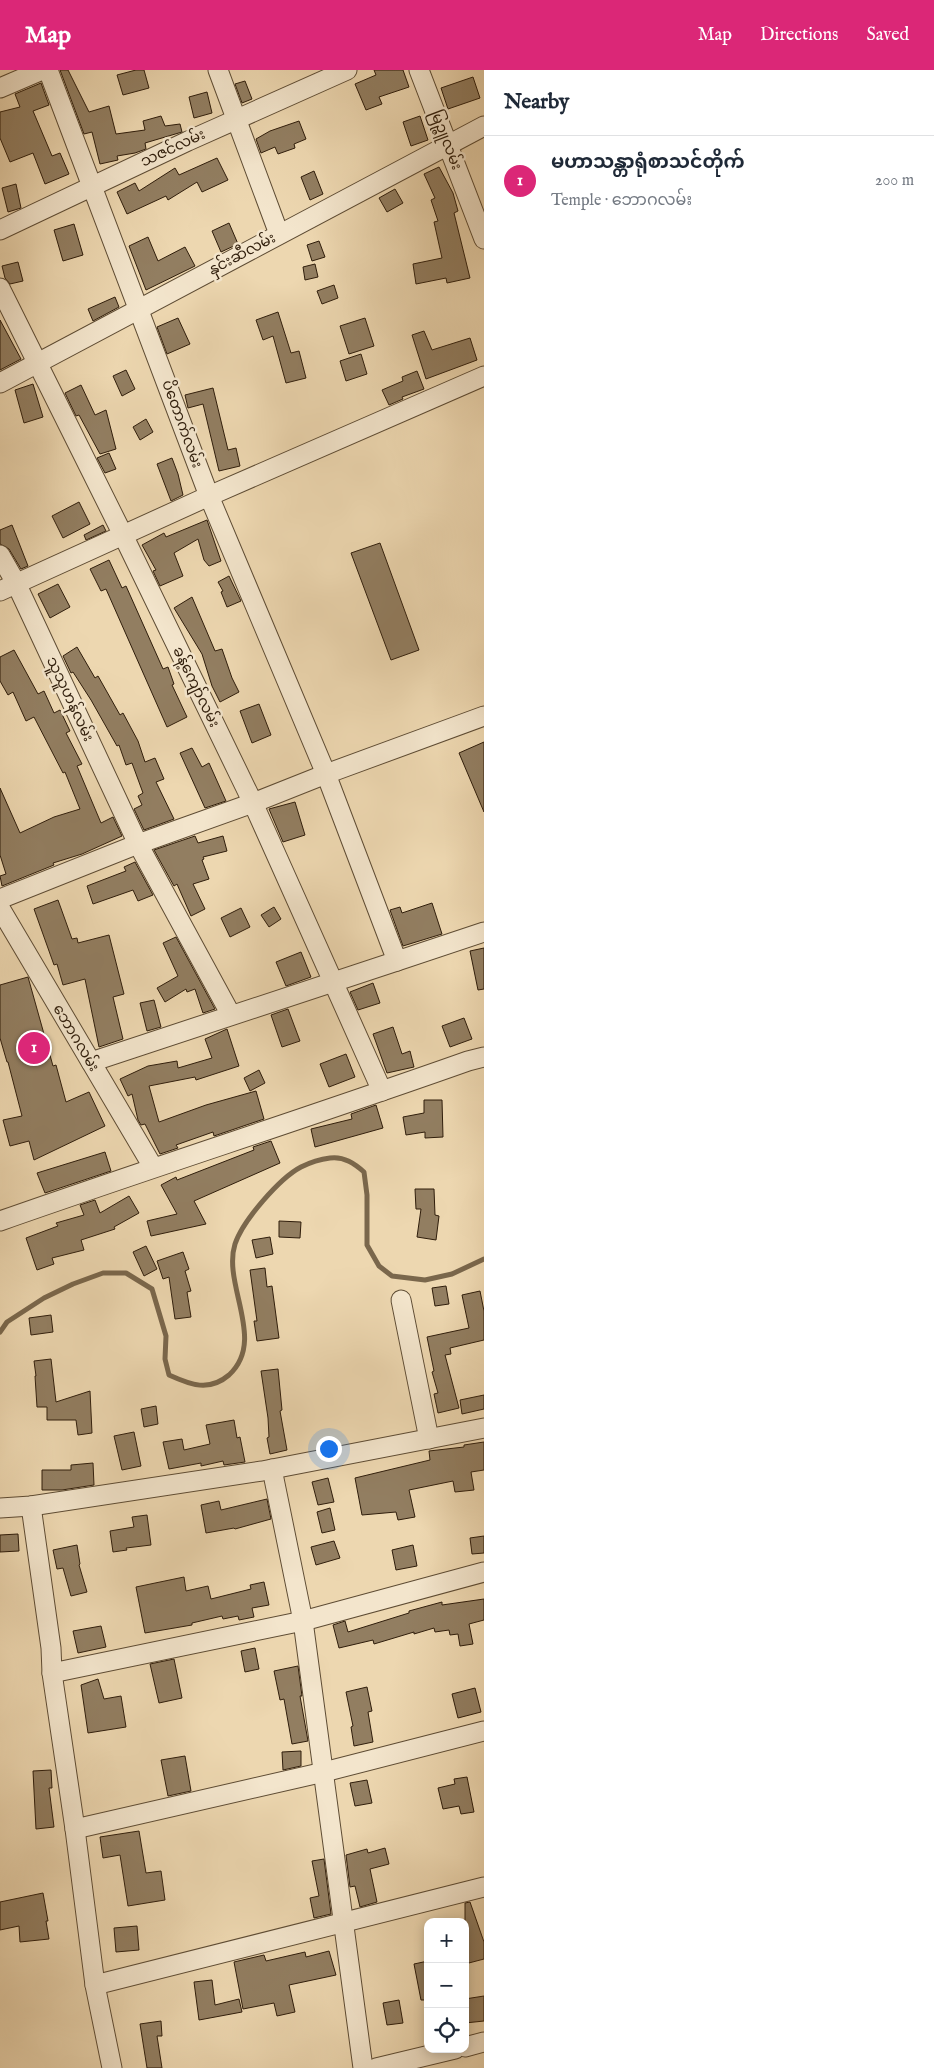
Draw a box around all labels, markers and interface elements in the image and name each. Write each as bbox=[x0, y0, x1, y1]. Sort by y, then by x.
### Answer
text: Map bbox=[25, 20, 71, 51]
text: Map bbox=[698, 24, 732, 47]
text: Directions bbox=[760, 24, 838, 47]
text: Saved bbox=[866, 24, 909, 47]
text: Nearby bbox=[504, 89, 569, 116]
street label: မြဉ္ဇူလမ်း bbox=[424, 107, 467, 173]
street label: သဇင်လမ်း bbox=[137, 124, 208, 171]
text: မဟာသန္တာရုံစာသင်တိုက် bbox=[551, 151, 745, 175]
text: 1 bbox=[517, 171, 523, 191]
text: 200 m bbox=[875, 171, 914, 191]
text: Temple · ဘောဂလမ်း bbox=[551, 191, 692, 211]
street label: နှင်းဆီလမ်း bbox=[205, 227, 280, 281]
street label: ပိတောက်လမ်း bbox=[157, 377, 208, 471]
street label: ခန့်ကျော်လမ်း bbox=[166, 643, 225, 731]
street label: သူသူဟန်လမ်း bbox=[40, 653, 99, 745]
street label: ဘောဂလမ်း bbox=[48, 1000, 104, 1075]
pin: 1 bbox=[18, 1029, 50, 1067]
your location bbox=[316, 1436, 342, 1462]
map controls bbox=[424, 1918, 469, 2053]
button: + bbox=[424, 1918, 469, 1963]
button: − bbox=[424, 1963, 469, 2008]
button: locate bbox=[424, 2008, 469, 2053]

